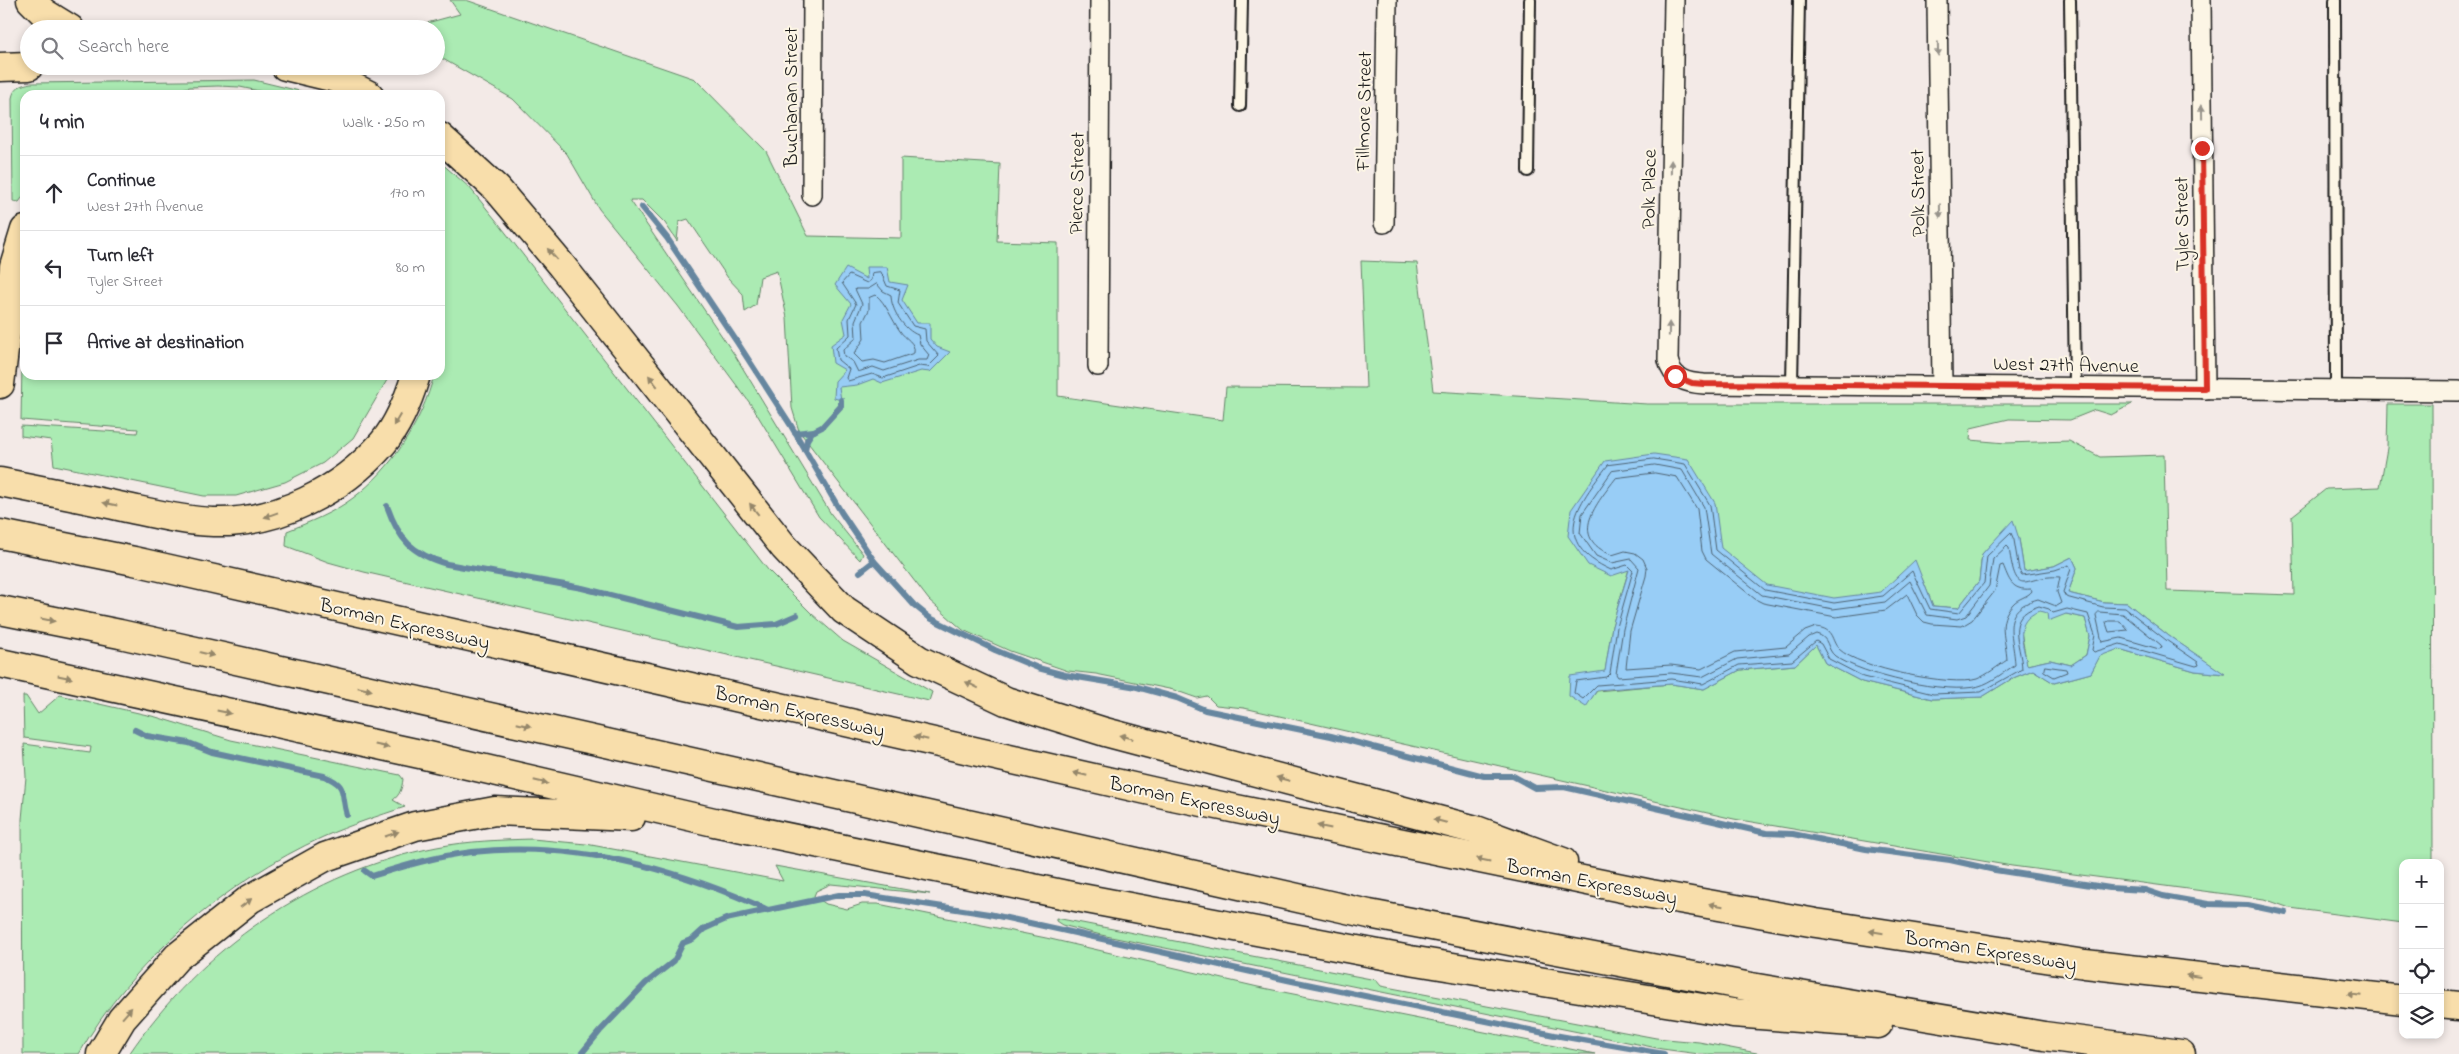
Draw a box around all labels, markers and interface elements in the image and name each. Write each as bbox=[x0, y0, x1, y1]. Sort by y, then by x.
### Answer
search box bbox=[20, 20, 445, 75]
street label: Buchanan Street bbox=[778, 27, 807, 168]
icon: search bbox=[38, 34, 66, 62]
text: Search here bbox=[78, 34, 169, 61]
one-way arrow bbox=[1934, 41, 1942, 57]
street label: Fillmore Street bbox=[1350, 51, 1381, 172]
one-way arrow bbox=[2198, 104, 2206, 120]
text: 4 min bbox=[40, 108, 84, 138]
text: Walk · 250 m bbox=[342, 111, 425, 135]
street label: Pierce Street bbox=[1063, 131, 1094, 234]
route end bbox=[2191, 137, 2214, 160]
street label: Polk Place bbox=[1635, 149, 1666, 229]
street label: Polk Street bbox=[1904, 149, 1935, 237]
one-way arrow bbox=[1667, 159, 1675, 175]
text: Continue bbox=[87, 168, 155, 195]
street label: Tyler Street bbox=[2168, 176, 2199, 272]
icon: ahead bbox=[40, 179, 68, 207]
text: 170 m bbox=[390, 181, 425, 205]
text: West 27th Avenue bbox=[87, 195, 203, 219]
one-way arrow bbox=[1936, 203, 1944, 219]
text: Turn left bbox=[87, 243, 154, 270]
one-way arrow bbox=[547, 248, 558, 260]
icon: left bbox=[40, 254, 68, 282]
text: 80 m bbox=[396, 256, 425, 280]
text: Tyler Street bbox=[87, 270, 163, 294]
one-way arrow bbox=[1665, 321, 1673, 337]
icon: arrive bbox=[40, 329, 68, 357]
text: Arrive at destination bbox=[87, 330, 244, 357]
street label: West 27th Avenue bbox=[1993, 351, 2139, 382]
route start bbox=[1664, 365, 1687, 388]
one-way arrow bbox=[648, 375, 659, 388]
one-way arrow bbox=[393, 412, 401, 427]
one-way arrow bbox=[103, 500, 118, 508]
one-way arrow bbox=[748, 503, 759, 516]
one-way arrow bbox=[263, 512, 278, 519]
street label: Borman Expressway bbox=[316, 592, 492, 659]
one-way arrow bbox=[40, 616, 56, 624]
one-way arrow bbox=[199, 650, 214, 658]
one-way arrow bbox=[57, 673, 72, 681]
street label: Borman Expressway bbox=[711, 680, 887, 747]
one-way arrow bbox=[965, 681, 979, 689]
one-way arrow bbox=[358, 685, 373, 693]
one-way arrow bbox=[216, 708, 231, 716]
one-way arrow bbox=[516, 721, 531, 729]
one-way arrow bbox=[1118, 733, 1133, 741]
one-way arrow bbox=[914, 734, 929, 742]
one-way arrow bbox=[375, 742, 390, 750]
one-way arrow bbox=[1072, 770, 1087, 778]
street label: Borman Expressway bbox=[1106, 770, 1282, 835]
one-way arrow bbox=[1275, 775, 1290, 783]
one-way arrow bbox=[533, 778, 548, 786]
one-way arrow bbox=[1432, 816, 1447, 824]
one-way arrow bbox=[1317, 823, 1332, 831]
one-way arrow bbox=[385, 829, 400, 837]
street label: Borman Expressway bbox=[1502, 852, 1680, 914]
one-way arrow bbox=[1475, 855, 1491, 863]
map controls bbox=[2399, 859, 2444, 1039]
button: + bbox=[2399, 859, 2444, 904]
one-way arrow bbox=[239, 898, 253, 908]
one-way arrow bbox=[1707, 901, 1723, 909]
button: − bbox=[2399, 904, 2444, 949]
street label: Borman Expressway bbox=[1902, 924, 2079, 980]
one-way arrow bbox=[1868, 928, 1884, 936]
button: locate bbox=[2399, 949, 2444, 994]
one-way arrow bbox=[2185, 972, 2201, 980]
one-way arrow bbox=[2346, 991, 2362, 999]
button: layers bbox=[2399, 994, 2444, 1039]
one-way arrow bbox=[121, 1008, 133, 1020]

